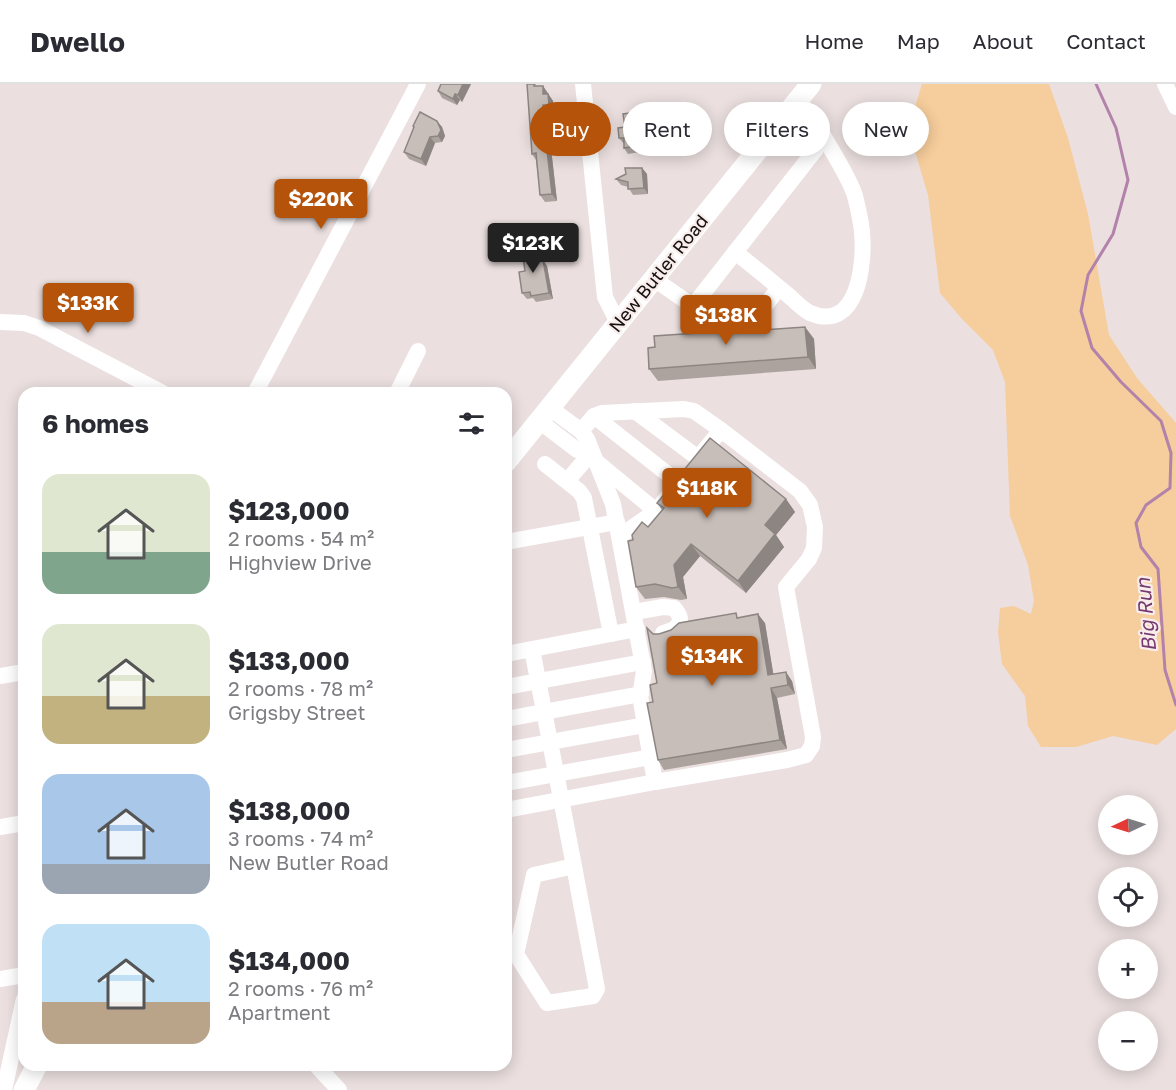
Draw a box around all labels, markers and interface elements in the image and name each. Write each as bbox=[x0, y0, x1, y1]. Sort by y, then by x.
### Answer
text: Dwello bbox=[30, 25, 125, 58]
text: Home bbox=[804, 28, 864, 54]
text: Map bbox=[897, 28, 940, 54]
text: About bbox=[973, 28, 1033, 54]
text: Contact bbox=[1066, 28, 1146, 54]
chip: Buy bbox=[530, 102, 611, 156]
chip: Rent bbox=[623, 102, 712, 156]
chip: Filters bbox=[724, 102, 830, 156]
chip: New bbox=[842, 102, 929, 156]
pin: $220K bbox=[279, 179, 363, 230]
text: $220K bbox=[288, 186, 354, 210]
street label: New Butler Road bbox=[604, 210, 712, 336]
pin: $123K bbox=[491, 223, 575, 274]
text: $123K bbox=[502, 230, 564, 254]
pin: $133K bbox=[46, 283, 130, 334]
text: $133K bbox=[57, 290, 119, 314]
pin: $138K bbox=[684, 295, 768, 346]
text: $138K bbox=[694, 302, 758, 326]
icon: filters bbox=[455, 407, 488, 440]
text: 6 homes bbox=[42, 408, 149, 439]
pin: $118K bbox=[665, 468, 749, 519]
text: $118K bbox=[676, 475, 738, 499]
text: $123,000 bbox=[228, 495, 350, 526]
icon: home bbox=[90, 498, 162, 570]
text: 2 rooms · 54 m² bbox=[228, 526, 374, 550]
text: Highview Drive bbox=[228, 550, 371, 574]
water label: Big Run bbox=[1130, 576, 1161, 653]
pin: $134K bbox=[670, 636, 754, 687]
text: $134K bbox=[681, 643, 743, 667]
text: $133,000 bbox=[228, 645, 350, 676]
icon: home bbox=[90, 648, 162, 720]
text: 2 rooms · 78 m² bbox=[228, 676, 373, 700]
text: Grigsby Street bbox=[228, 700, 365, 724]
text: $138,000 bbox=[228, 795, 350, 826]
north arrow bbox=[1098, 795, 1158, 855]
map controls bbox=[1098, 795, 1158, 1071]
icon: home bbox=[90, 798, 162, 870]
text: 3 rooms · 74 m² bbox=[228, 826, 373, 850]
text: New Butler Road bbox=[228, 850, 389, 874]
button: locate bbox=[1098, 867, 1158, 927]
button: + bbox=[1098, 939, 1158, 999]
text: $134,000 bbox=[228, 945, 350, 976]
icon: home bbox=[90, 948, 162, 1020]
text: 2 rooms · 76 m² bbox=[228, 976, 373, 1000]
text: Apartment bbox=[228, 1000, 331, 1024]
button: − bbox=[1098, 1011, 1158, 1071]

